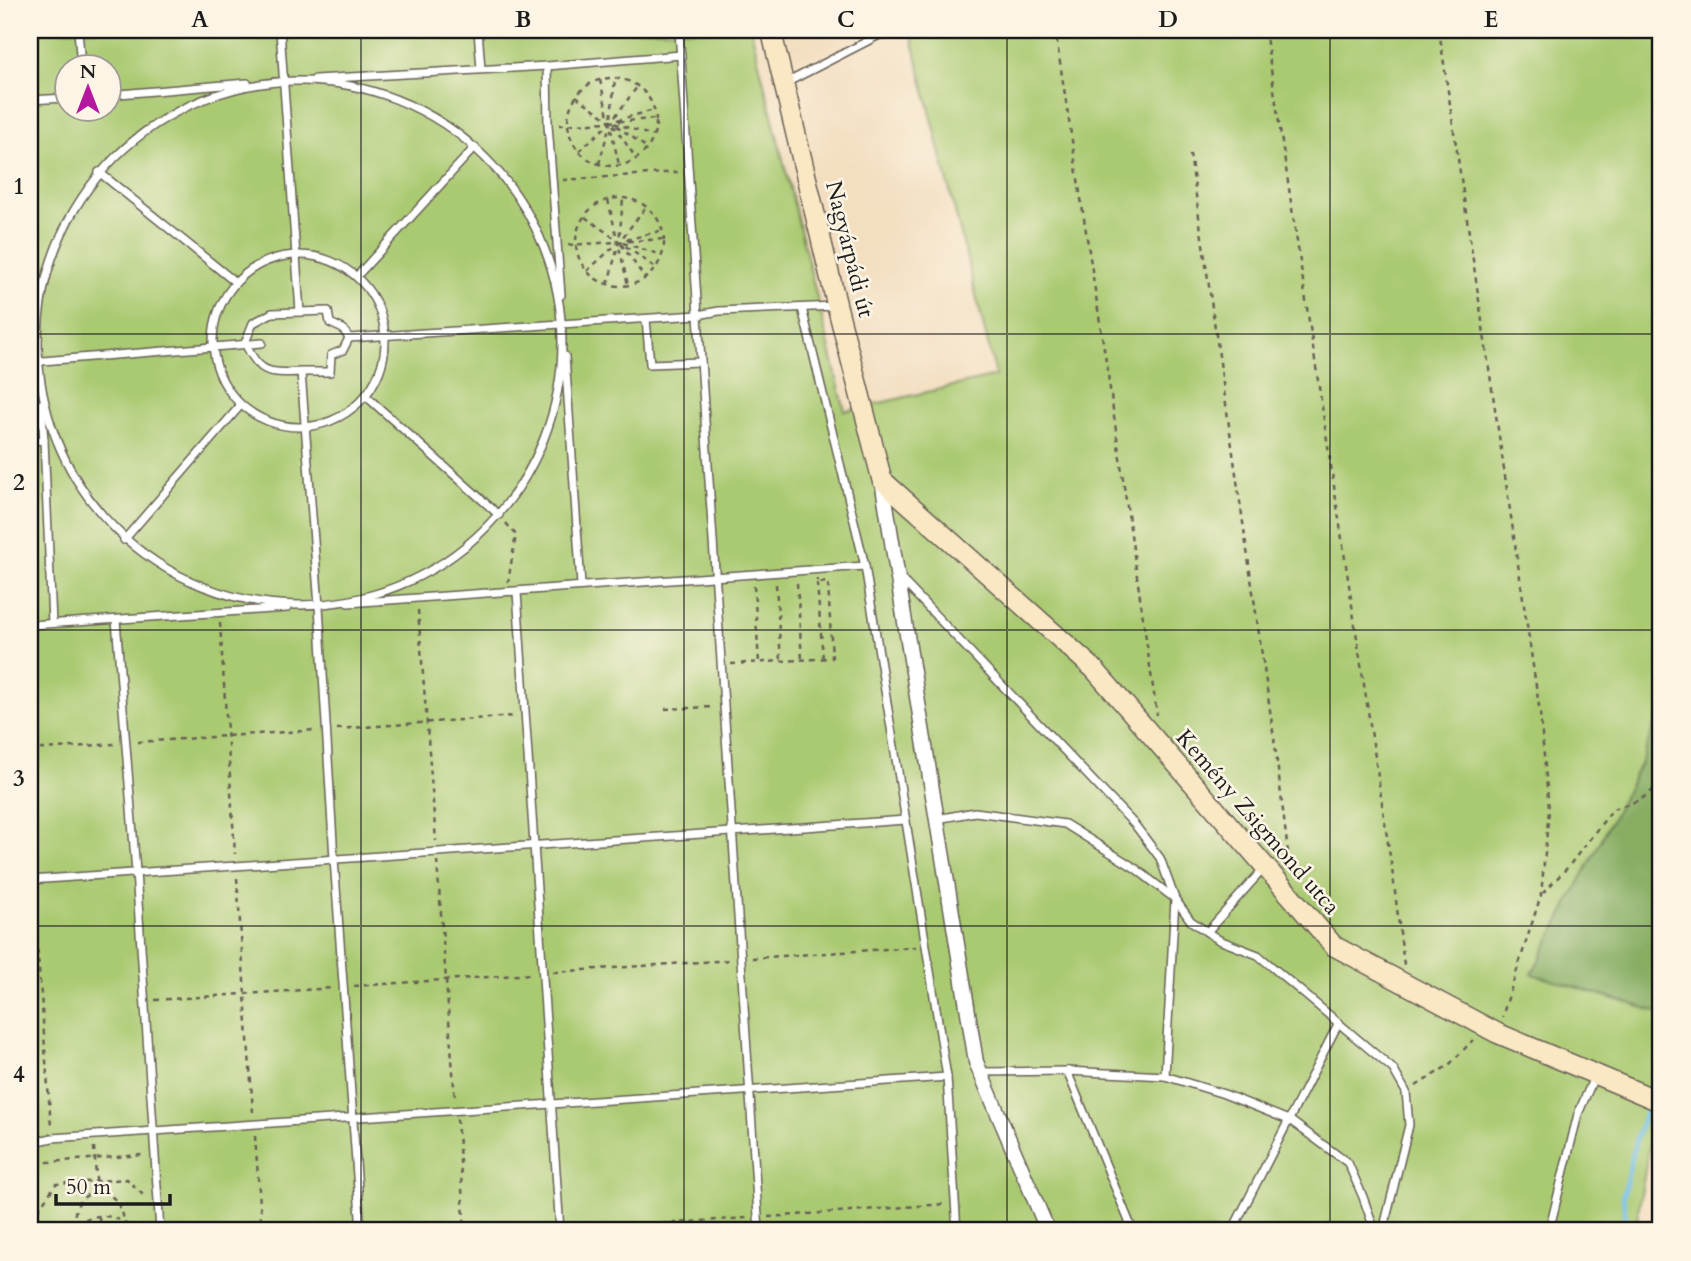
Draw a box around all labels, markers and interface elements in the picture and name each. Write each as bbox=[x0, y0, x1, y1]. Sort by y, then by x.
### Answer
text: A bbox=[191, 4, 209, 35]
text: B bbox=[515, 4, 531, 35]
text: C bbox=[837, 4, 855, 35]
text: D bbox=[1158, 4, 1178, 35]
text: E bbox=[1484, 4, 1498, 35]
north arrow bbox=[52, 52, 122, 122]
text: N bbox=[80, 59, 97, 85]
text: 1 bbox=[13, 171, 25, 202]
street label: Nagyárpádi út bbox=[818, 177, 882, 321]
text: 2 bbox=[13, 467, 25, 498]
street label: Kemény Zsigmond utca bbox=[1169, 723, 1347, 921]
text: 3 bbox=[13, 763, 25, 794]
text: 4 bbox=[13, 1059, 25, 1090]
scale bar bbox=[56, 1163, 170, 1207]
text: 50 m bbox=[66, 1173, 111, 1202]

